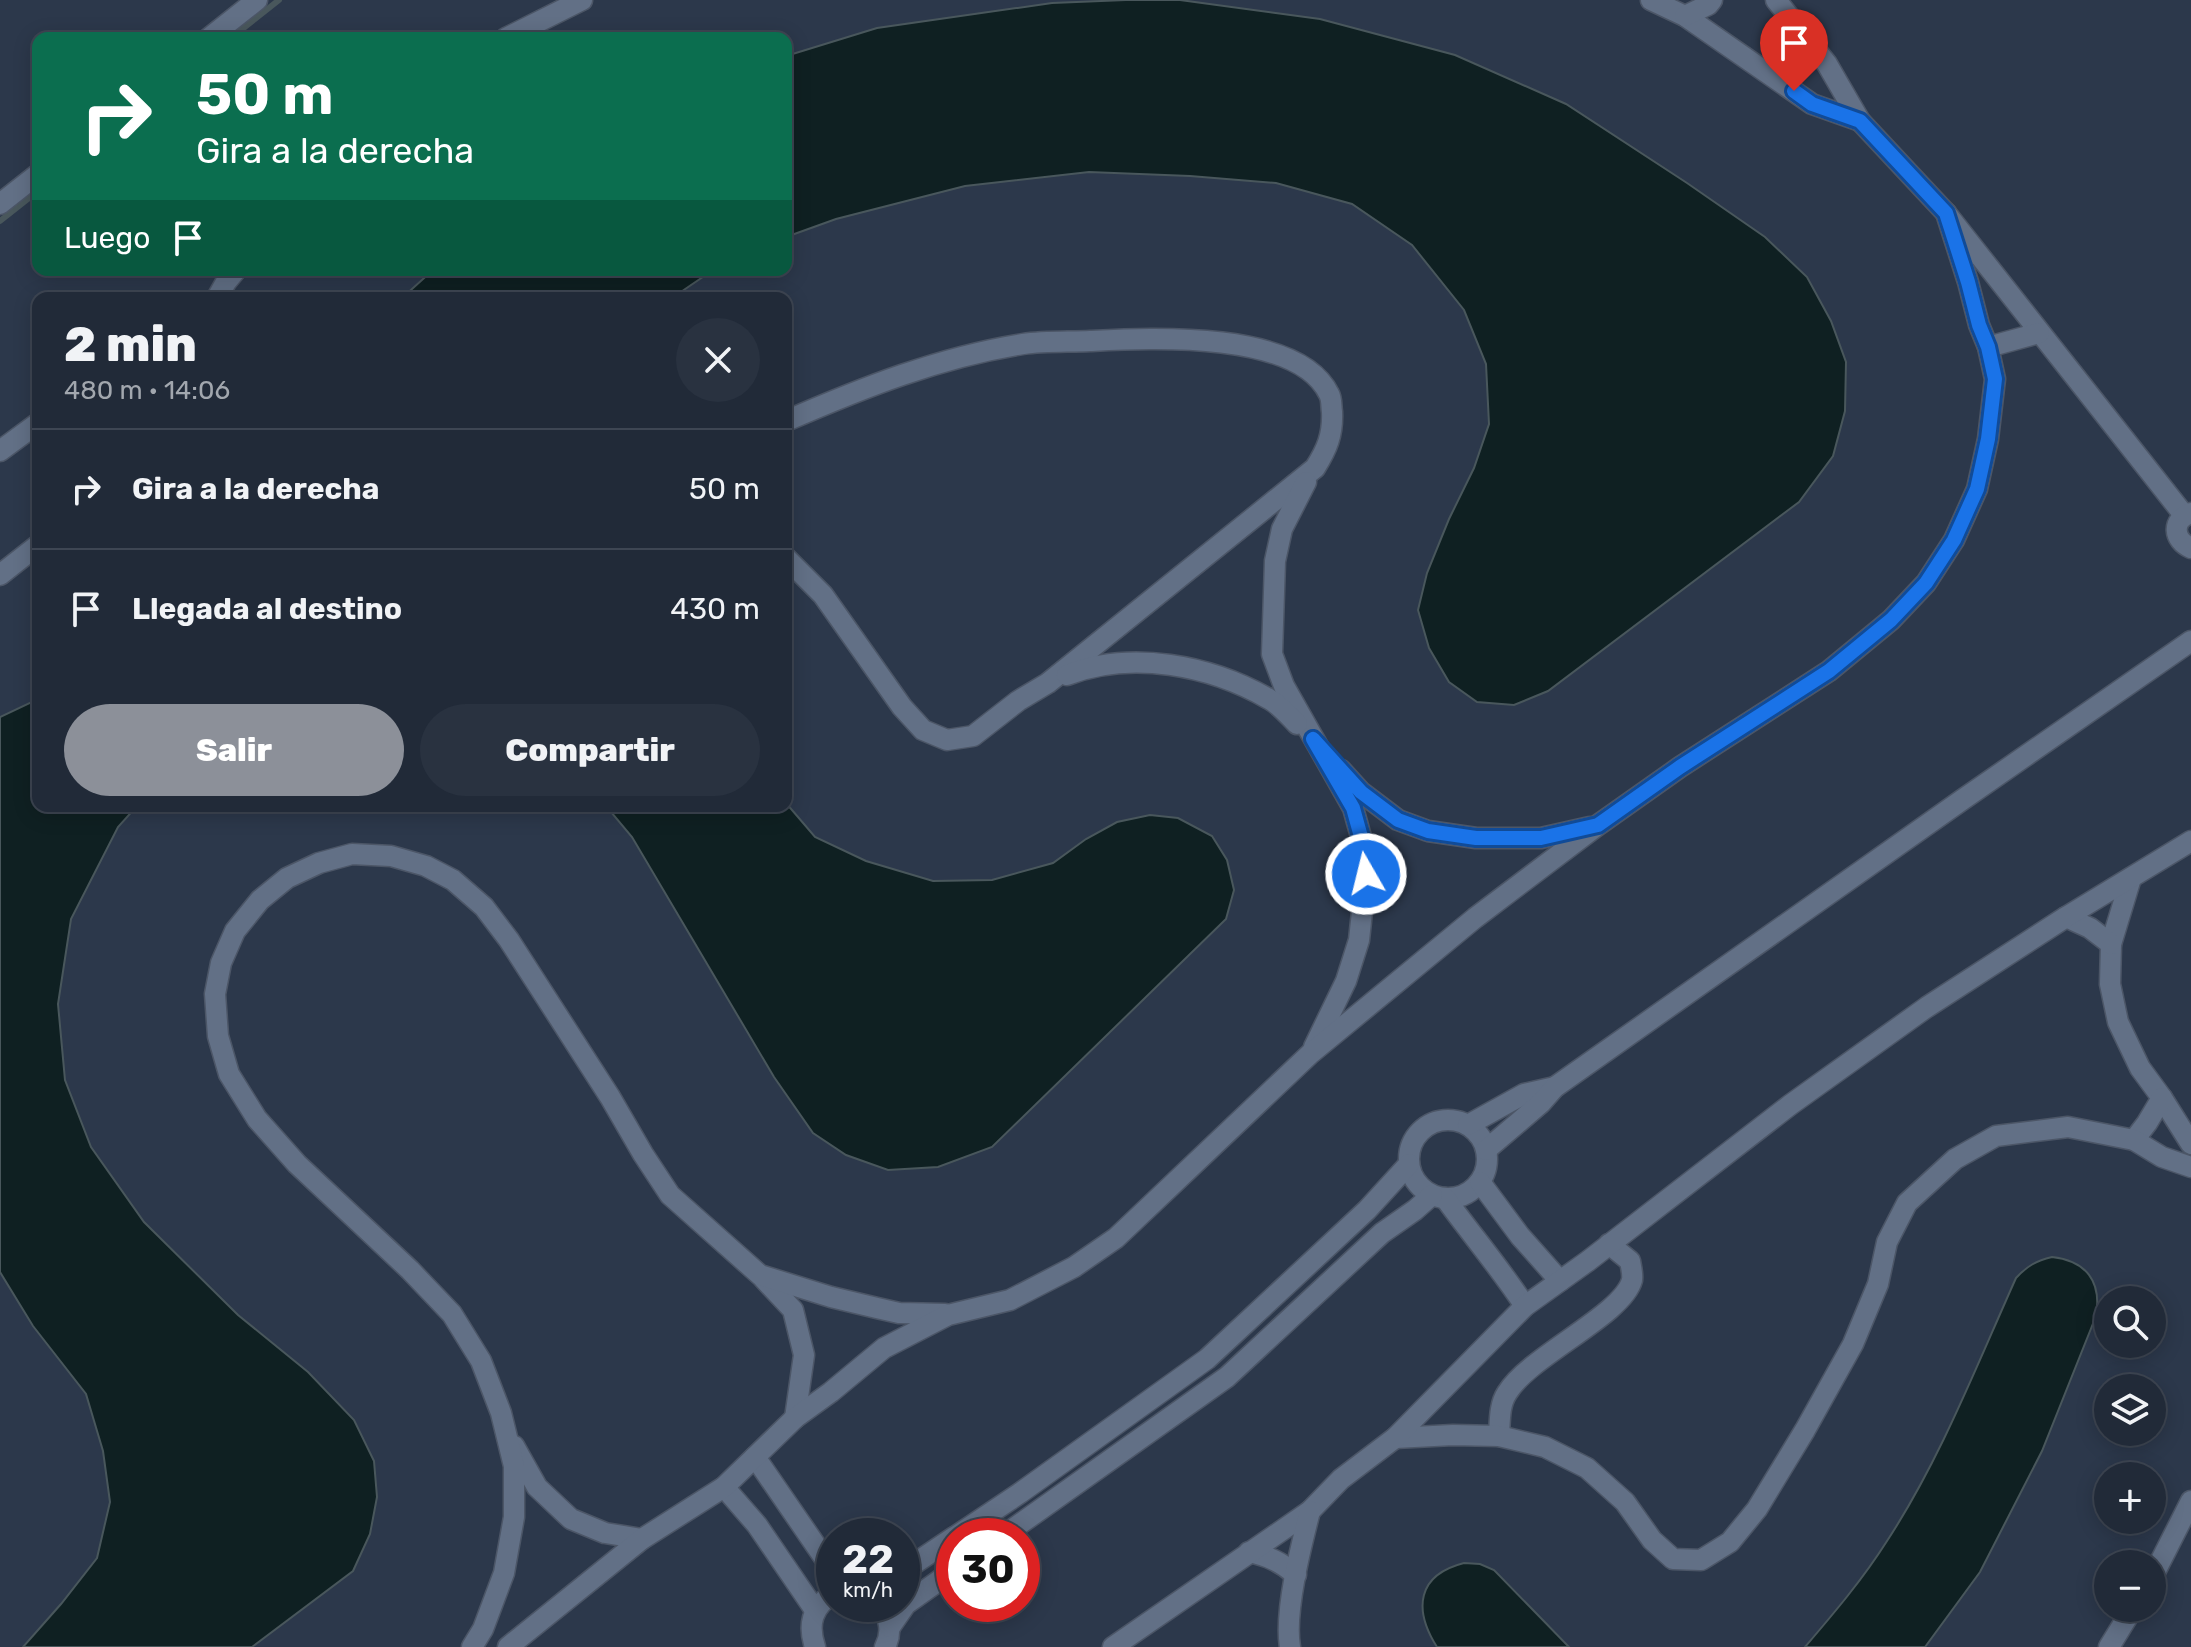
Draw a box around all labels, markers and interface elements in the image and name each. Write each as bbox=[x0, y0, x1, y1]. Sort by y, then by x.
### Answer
pin bbox=[1760, 9, 1828, 91]
icon: arrive bbox=[1772, 21, 1816, 65]
text: 50 m bbox=[196, 62, 333, 128]
icon: right bbox=[64, 64, 168, 168]
text: Gira a la derecha bbox=[196, 129, 474, 172]
icon: arrive bbox=[166, 216, 210, 260]
text: Luego bbox=[64, 220, 150, 256]
text: 2 min bbox=[64, 316, 197, 373]
button: close bbox=[676, 318, 760, 402]
text: 480 m · 14:06 bbox=[64, 375, 230, 406]
icon: right bbox=[64, 467, 108, 511]
text: Gira a la derecha bbox=[132, 471, 379, 507]
text: 50 m bbox=[689, 471, 760, 507]
icon: arrive bbox=[64, 587, 108, 631]
text: Llegada al destino bbox=[132, 591, 402, 627]
text: 430 m bbox=[670, 591, 760, 627]
button: Salir bbox=[64, 704, 404, 796]
button: Compartir bbox=[420, 704, 760, 796]
position arrow bbox=[1324, 832, 1408, 916]
map controls bbox=[2094, 1286, 2166, 1622]
button: search bbox=[2094, 1286, 2166, 1358]
button: layers bbox=[2094, 1374, 2166, 1446]
button: + bbox=[2094, 1462, 2166, 1534]
speed limit sign: 30 bbox=[936, 1518, 1040, 1622]
text: 22 bbox=[842, 1536, 894, 1583]
button: − bbox=[2094, 1550, 2166, 1622]
text: km/h bbox=[843, 1578, 893, 1602]

